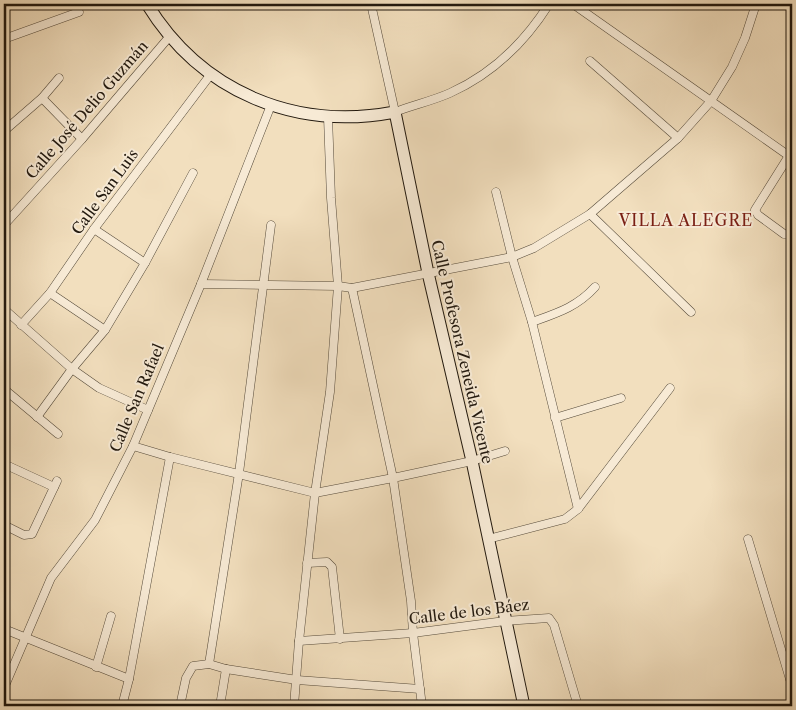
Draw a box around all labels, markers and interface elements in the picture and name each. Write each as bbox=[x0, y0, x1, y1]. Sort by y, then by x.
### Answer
street label: Calle José Delio Guzmán bbox=[21, 36, 152, 183]
street label: Calle San Luis bbox=[67, 145, 142, 238]
district label: VILLA ALEGRE bbox=[618, 210, 753, 230]
street label: Calle Profesora Zeneida Vicente bbox=[427, 238, 498, 466]
street label: Calle San Rafael bbox=[105, 340, 168, 455]
street label: Calle de los Báez bbox=[408, 595, 530, 628]

